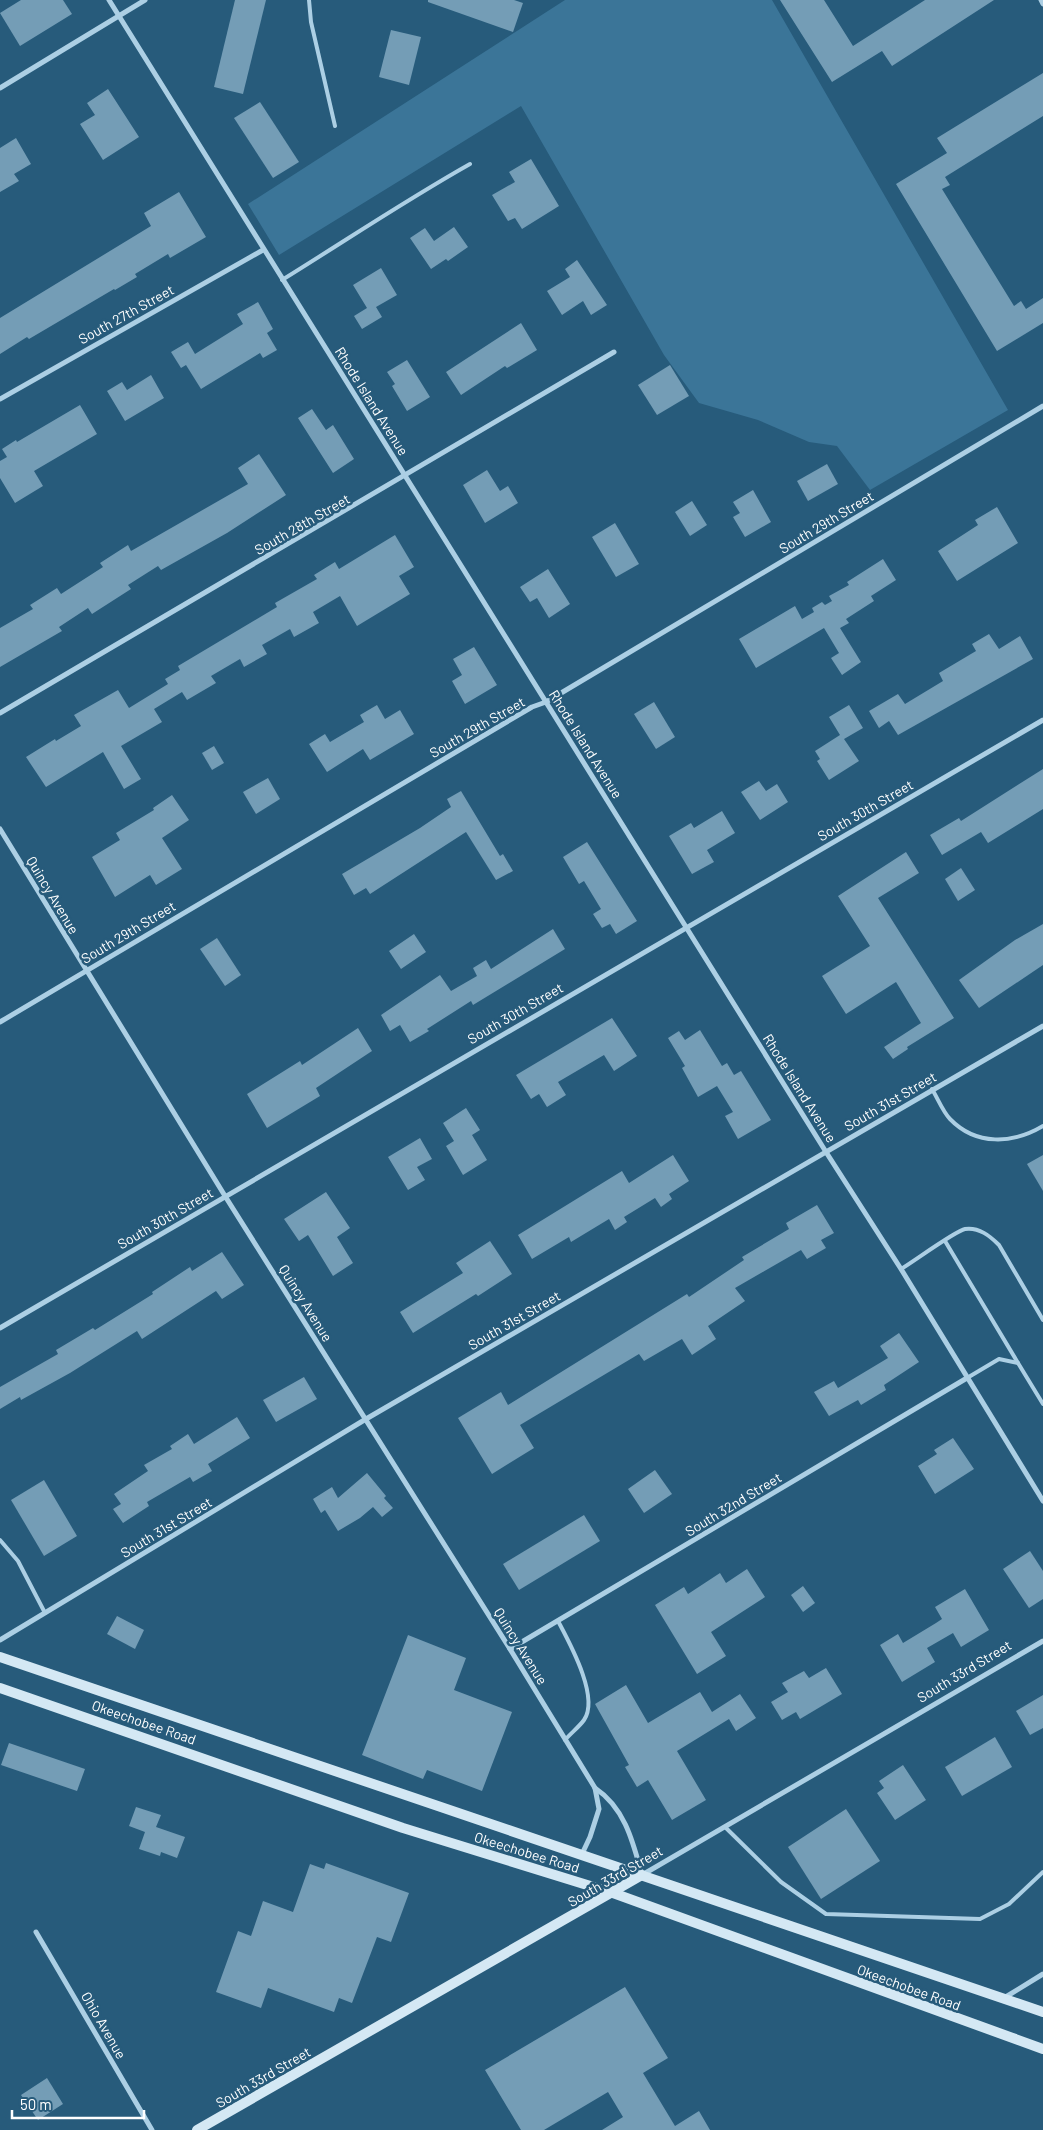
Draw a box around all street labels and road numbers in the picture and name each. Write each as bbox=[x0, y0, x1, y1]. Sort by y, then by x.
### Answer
street label: South 27th Street bbox=[75, 281, 177, 347]
street label: Rhode Island Avenue bbox=[332, 344, 412, 458]
street label: South 29th Street bbox=[776, 487, 876, 557]
street label: South 28th Street bbox=[251, 490, 353, 558]
street label: Rhode Island Avenue bbox=[546, 687, 626, 801]
street label: South 29th Street bbox=[426, 693, 528, 761]
street label: South 30th Street bbox=[814, 776, 916, 844]
street label: Quincy Avenue bbox=[23, 853, 83, 937]
street label: South 29th Street bbox=[78, 897, 178, 967]
street label: South 30th Street bbox=[464, 979, 566, 1047]
street label: Rhode Island Avenue bbox=[760, 1031, 840, 1145]
street label: South 31st Street bbox=[841, 1068, 939, 1134]
street label: South 30th Street bbox=[114, 1184, 216, 1252]
street label: Quincy Avenue bbox=[276, 1261, 336, 1345]
street label: South 31st Street bbox=[465, 1287, 563, 1353]
street label: South 32nd Street bbox=[682, 1468, 784, 1540]
street label: South 31st Street bbox=[117, 1493, 215, 1561]
street label: Quincy Avenue bbox=[491, 1604, 551, 1688]
street label: South 33rd Street bbox=[914, 1636, 1014, 1706]
street label: Okeechobee Road bbox=[90, 1696, 198, 1748]
street label: Okeechobee Road bbox=[472, 1828, 582, 1876]
street label: South 33rd Street bbox=[564, 1842, 666, 1910]
street label: Okeechobee Road bbox=[855, 1960, 963, 2014]
street label: Ohio Avenue bbox=[78, 1988, 130, 2062]
street label: South 33rd Street bbox=[212, 2043, 314, 2111]

